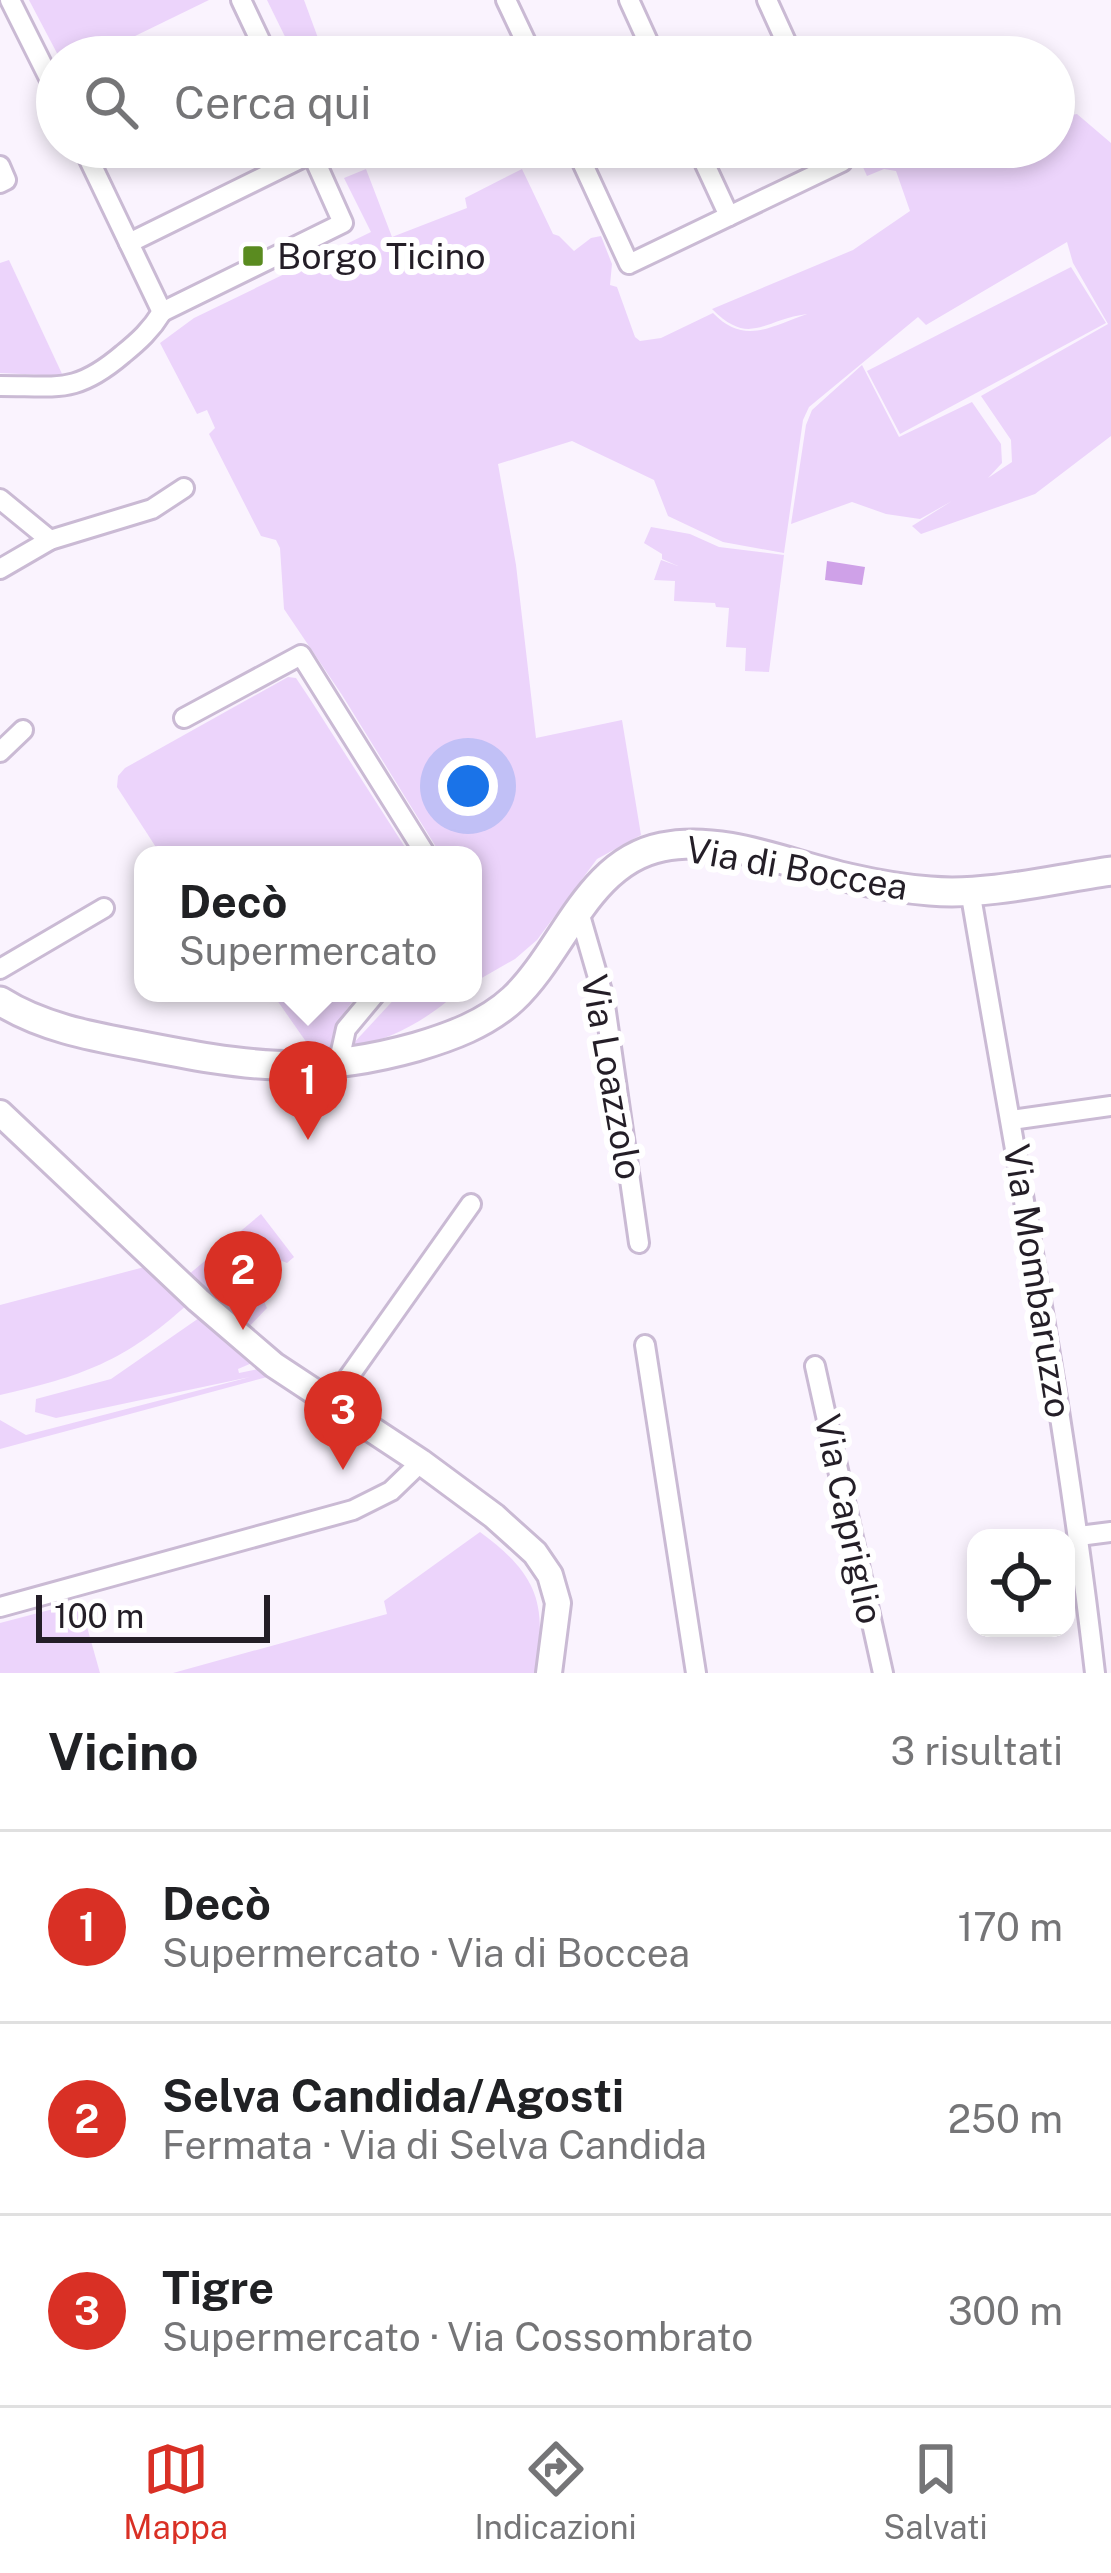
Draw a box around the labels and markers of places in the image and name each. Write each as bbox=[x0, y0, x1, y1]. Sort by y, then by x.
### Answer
place label: Borgo Ticino bbox=[277, 235, 486, 277]
marker: Borgo Ticino bbox=[240, 243, 266, 269]
pin: 1 bbox=[269, 1041, 347, 1140]
pin: 2 bbox=[204, 1231, 282, 1330]
pin: 3 bbox=[304, 1371, 382, 1470]

